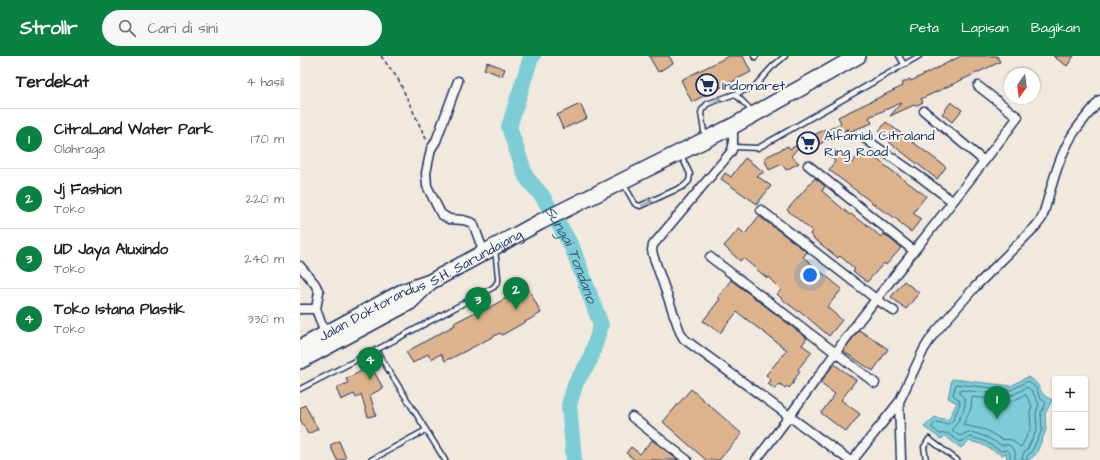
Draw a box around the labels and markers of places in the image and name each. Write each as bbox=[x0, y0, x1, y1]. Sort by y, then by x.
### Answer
supermarket icon: Indomaret bbox=[694, 72, 720, 98]
place label: Indomaret bbox=[722, 76, 785, 96]
place label: Alfamidi Citraland Ring Road bbox=[824, 126, 935, 162]
supermarket icon: Alfamidi Citraland Ring Road bbox=[795, 130, 821, 156]
pin: 2 bbox=[503, 277, 529, 310]
pin: 3 bbox=[465, 287, 491, 320]
pin: 4 bbox=[357, 347, 383, 380]
pin: 1 bbox=[984, 386, 1010, 419]

